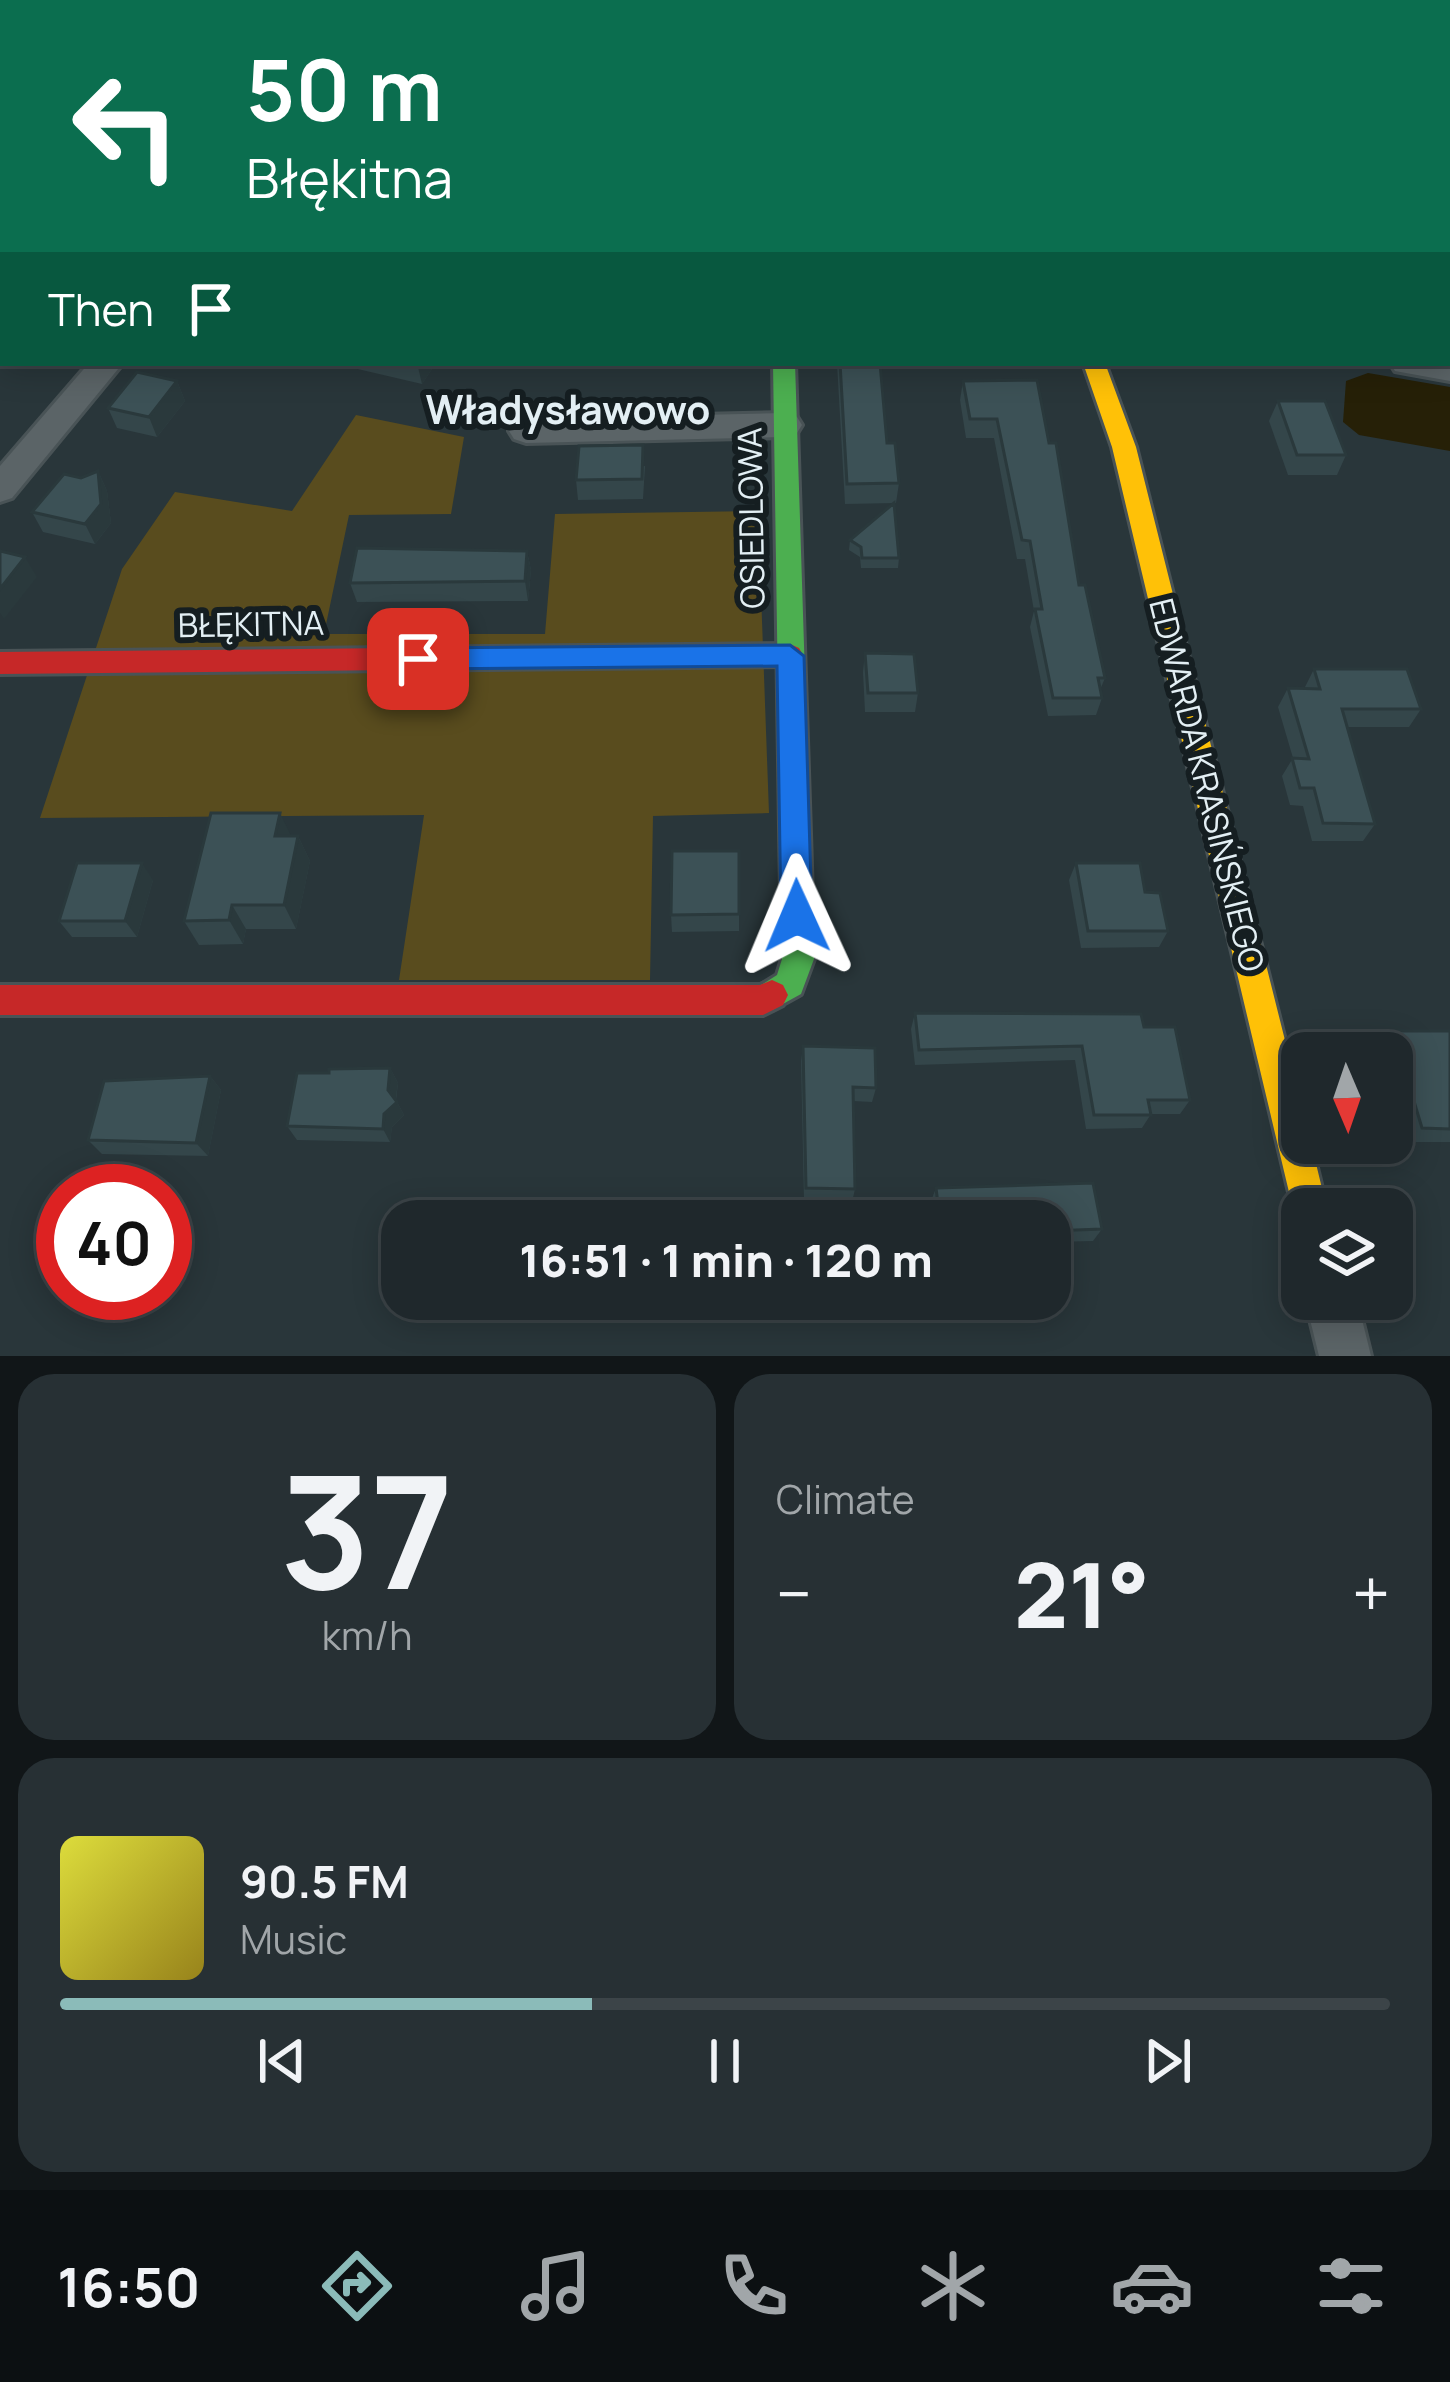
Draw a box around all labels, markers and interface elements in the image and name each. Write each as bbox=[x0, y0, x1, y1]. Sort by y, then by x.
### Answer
text: 50 m bbox=[246, 31, 443, 146]
icon: left bbox=[48, 48, 204, 204]
text: Błękitna bbox=[246, 140, 453, 214]
icon: arrive bbox=[178, 276, 244, 342]
text: Then bbox=[48, 278, 154, 340]
district label: Władysławowo bbox=[426, 382, 710, 436]
street label: OSIEDLOWA bbox=[726, 427, 775, 609]
street label: EDWARDA KRASIŃSKIEGO bbox=[1139, 594, 1276, 976]
street label: BŁĘKITNA bbox=[177, 600, 325, 647]
pin bbox=[367, 608, 469, 710]
icon: arrive bbox=[385, 626, 451, 692]
position arrow bbox=[734, 853, 860, 979]
north arrow bbox=[1281, 1032, 1413, 1164]
map controls bbox=[1281, 1032, 1413, 1320]
speed limit sign: 40 bbox=[36, 1164, 192, 1320]
button: layers bbox=[1281, 1188, 1413, 1320]
text: 16:51 · 1 min · 120 m bbox=[519, 1229, 933, 1291]
text: 37 bbox=[280, 1423, 454, 1636]
text: Climate bbox=[776, 1472, 915, 1526]
text: 21° bbox=[1014, 1532, 1150, 1655]
text: − bbox=[776, 1548, 812, 1638]
text: + bbox=[1352, 1548, 1390, 1638]
text: km/h bbox=[322, 1608, 412, 1662]
text: 90.5 FM bbox=[240, 1850, 409, 1912]
text: Music bbox=[240, 1912, 347, 1966]
icon: previous bbox=[249, 2028, 315, 2094]
icon: pause bbox=[692, 2028, 758, 2094]
icon: next bbox=[1135, 2028, 1201, 2094]
icon: directions bbox=[315, 2244, 399, 2328]
icon: music bbox=[514, 2244, 598, 2328]
icon: phone bbox=[712, 2244, 796, 2328]
icon: climate bbox=[911, 2244, 995, 2328]
icon: car bbox=[1110, 2244, 1194, 2328]
icon: filters bbox=[1309, 2244, 1393, 2328]
text: 16:50 bbox=[57, 2249, 200, 2323]

